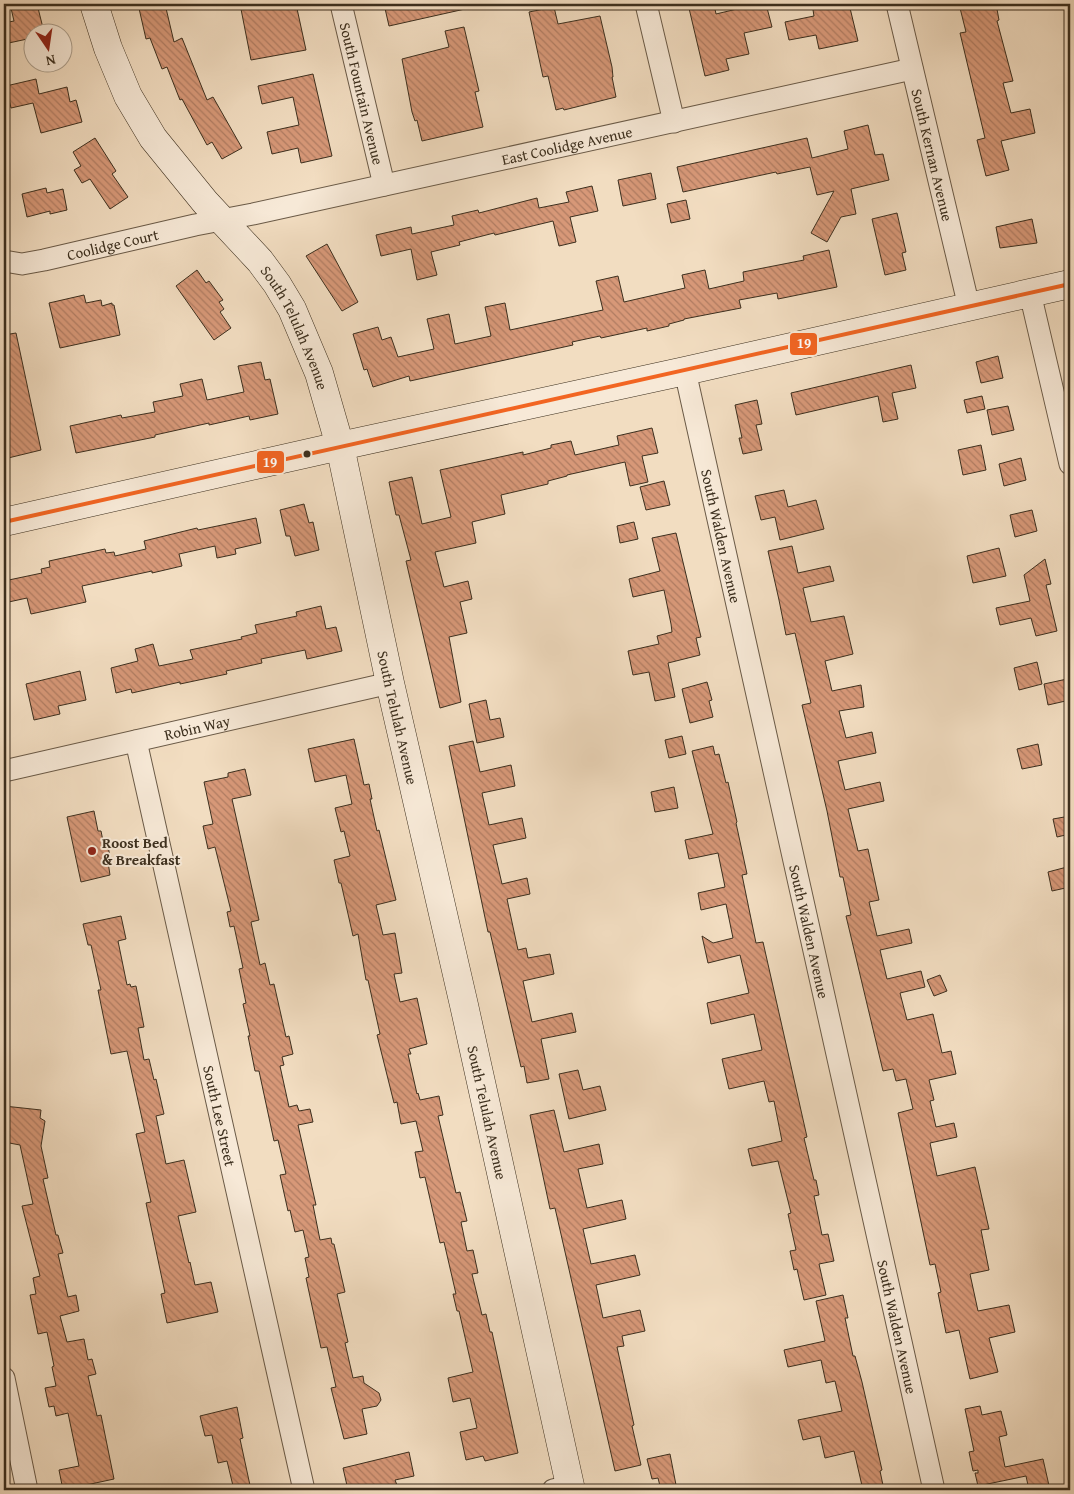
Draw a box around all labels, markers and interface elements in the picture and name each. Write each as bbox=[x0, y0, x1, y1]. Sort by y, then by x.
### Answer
street label: South Fountain Avenue bbox=[335, 20, 389, 167]
north arrow bbox=[22, 22, 72, 72]
text: N bbox=[43, 50, 58, 72]
street label: South Kernan Avenue bbox=[907, 86, 959, 223]
street label: East Coolidge Avenue bbox=[500, 120, 634, 170]
street label: Coolidge Court bbox=[65, 223, 161, 265]
street label: South Telulah Avenue bbox=[256, 261, 334, 392]
line badge: 19 bbox=[789, 332, 818, 356]
text: 19 bbox=[797, 333, 811, 353]
unlabelled marker bbox=[302, 449, 312, 459]
line badge: 19 bbox=[256, 450, 285, 474]
text: 19 bbox=[263, 452, 277, 472]
street label: South Walden Avenue bbox=[697, 467, 747, 605]
street label: South Telulah Avenue bbox=[373, 649, 423, 786]
street label: Robin Way bbox=[162, 709, 232, 745]
place label: Roost Bed & Breakfast bbox=[102, 832, 181, 870]
marker: Roost Bed & Breakfast bbox=[86, 845, 98, 857]
street label: South Walden Avenue bbox=[785, 862, 835, 1000]
street label: South Telulah Avenue bbox=[463, 1043, 513, 1181]
street label: South Lee Street bbox=[199, 1063, 242, 1169]
street label: South Walden Avenue bbox=[873, 1258, 923, 1396]

